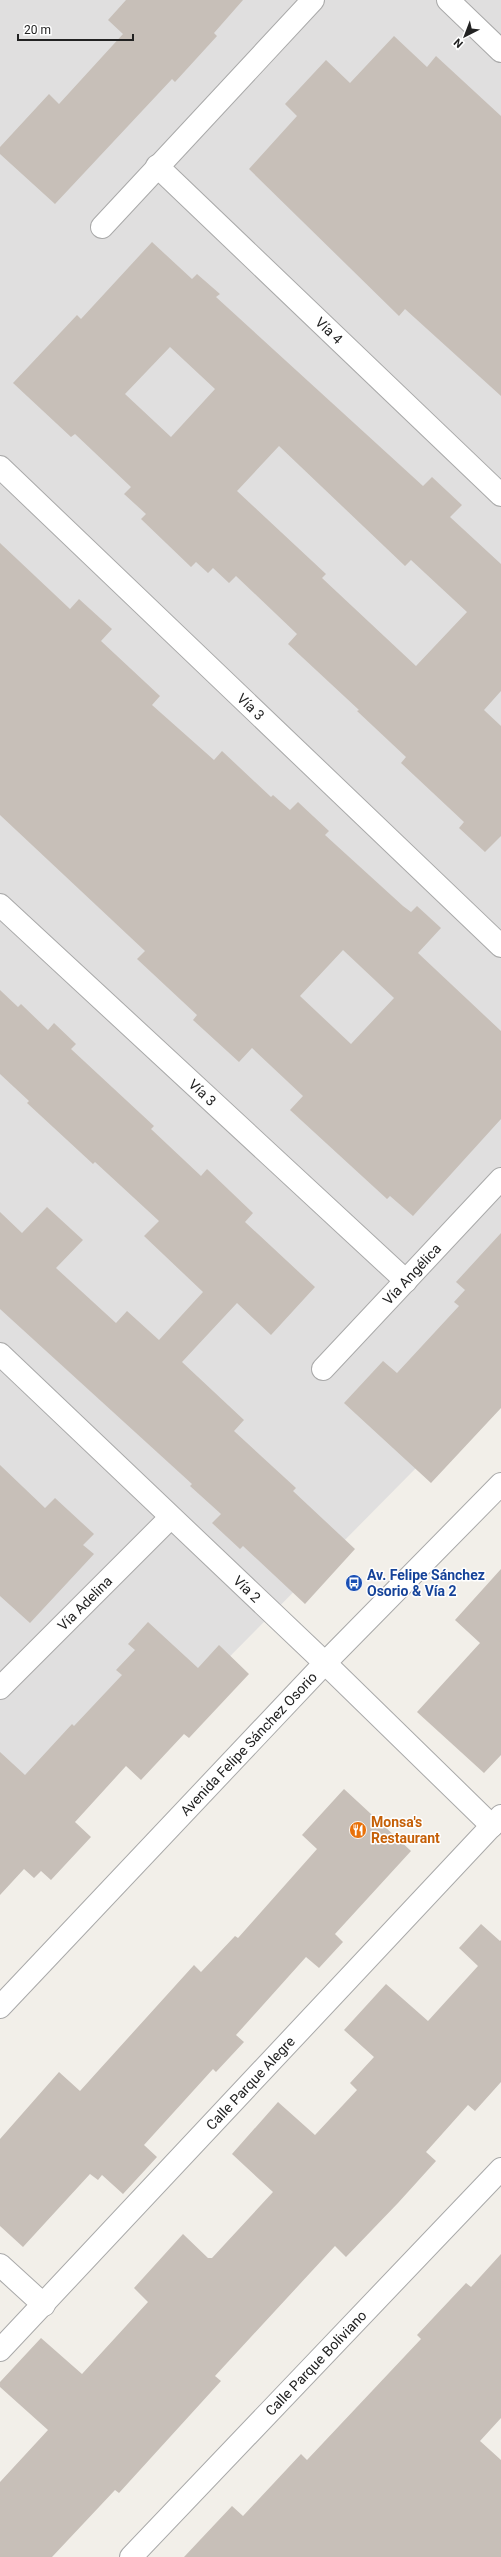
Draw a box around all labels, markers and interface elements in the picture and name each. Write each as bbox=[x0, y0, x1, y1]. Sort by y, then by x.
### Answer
scale bar bbox=[18, 16, 133, 42]
north arrow bbox=[445, 16, 485, 56]
text: 20 m bbox=[24, 23, 51, 37]
text: N bbox=[451, 35, 466, 50]
street label: Vía 4 bbox=[312, 314, 346, 347]
street label: Vía 3 bbox=[234, 690, 268, 723]
street label: Vía 3 bbox=[186, 1076, 219, 1109]
street label: Vía Angélica bbox=[380, 1240, 444, 1308]
place label: Av. Felipe Sánchez Osorio & Vía 2 bbox=[367, 1567, 485, 1599]
street label: Vía 2 bbox=[230, 1572, 264, 1606]
street label: Vía Adelina bbox=[54, 1573, 115, 1634]
bus stop icon: Av. Felipe Sánchez Osorio & Vía 2 bbox=[344, 1573, 364, 1593]
street label: Avenida Felipe Sánchez Osorio bbox=[177, 1669, 320, 1819]
place label: Monsa's Restaurant bbox=[371, 1814, 440, 1846]
restaurant icon: Monsa's Restaurant bbox=[348, 1820, 368, 1840]
street label: Calle Parque Alegre bbox=[203, 2033, 298, 2133]
street label: Calle Parque Boliviano bbox=[262, 2307, 370, 2419]

